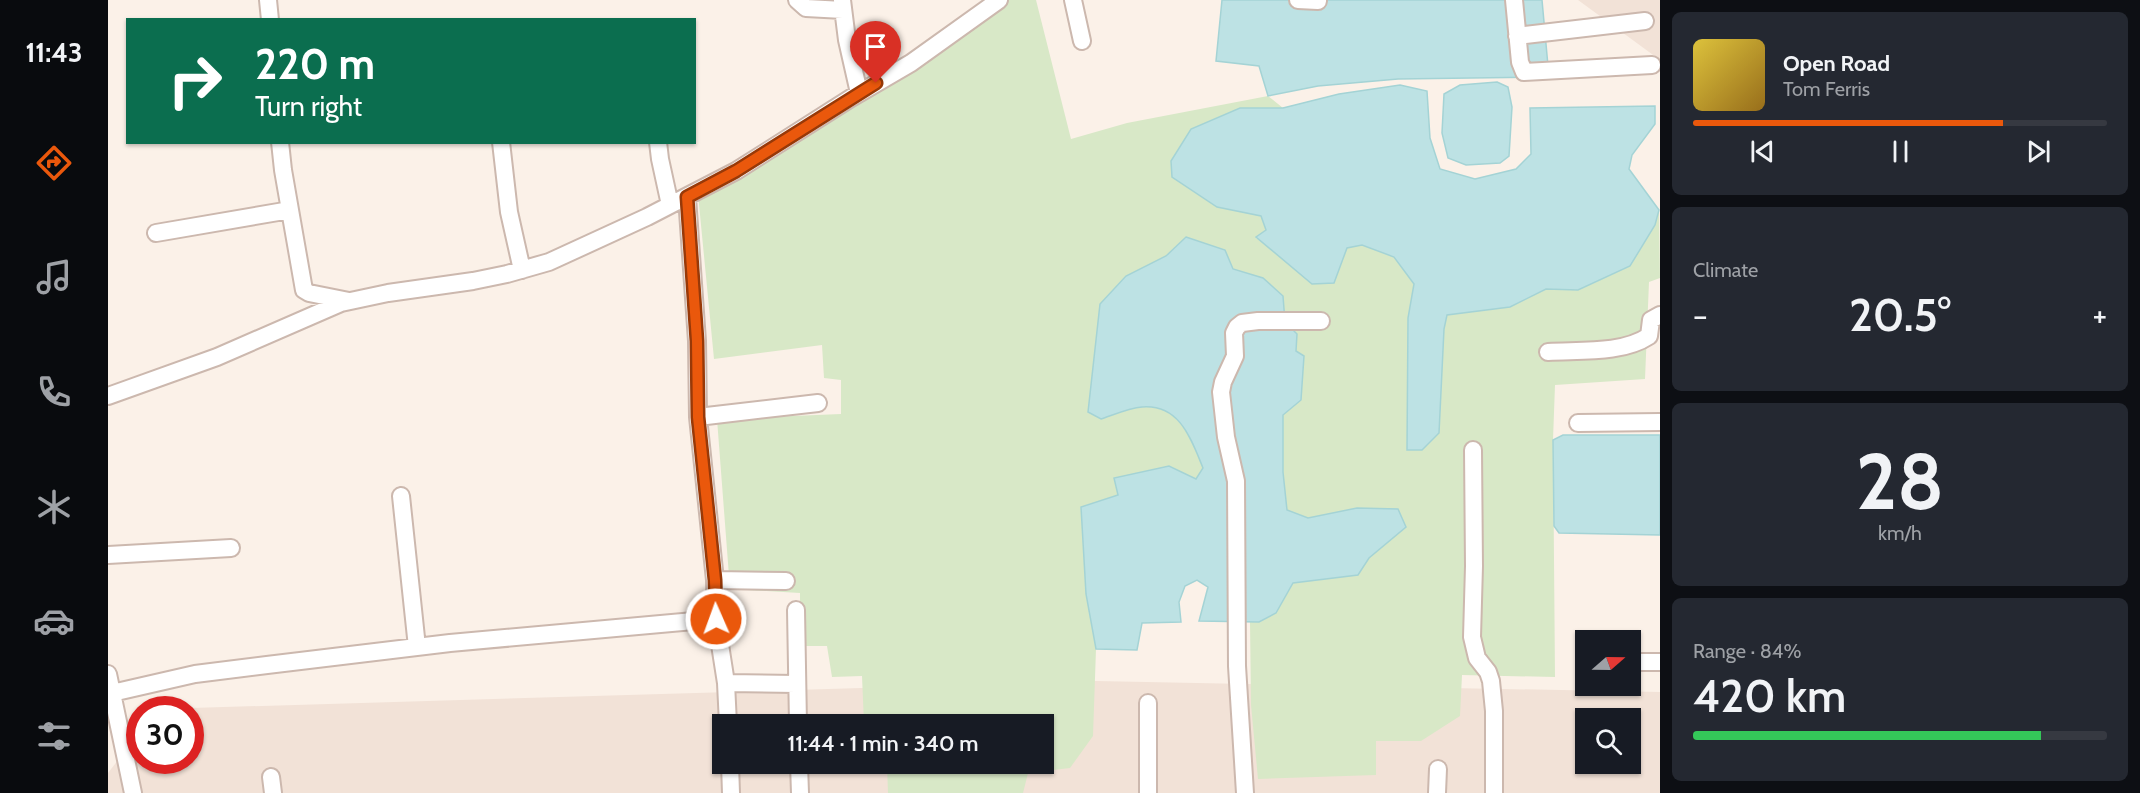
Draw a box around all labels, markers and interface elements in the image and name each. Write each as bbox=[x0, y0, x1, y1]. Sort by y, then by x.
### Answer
pin bbox=[850, 21, 901, 83]
icon: arrive bbox=[859, 30, 892, 63]
text: 11:43 bbox=[25, 36, 83, 69]
text: 220 m bbox=[255, 38, 375, 90]
icon: right bbox=[156, 42, 234, 120]
text: Open Road bbox=[1783, 50, 1890, 77]
text: Tom Ferris bbox=[1783, 77, 1870, 101]
text: Turn right bbox=[255, 90, 362, 123]
icon: previous bbox=[1746, 135, 1779, 168]
icon: pause bbox=[1884, 135, 1917, 168]
icon: next bbox=[2022, 135, 2055, 168]
icon: directions bbox=[33, 142, 75, 184]
icon: music bbox=[33, 256, 75, 298]
text: Climate bbox=[1693, 258, 1758, 282]
text: 20.5° bbox=[1849, 288, 1951, 342]
text: − bbox=[1693, 295, 1708, 335]
text: + bbox=[2092, 295, 2107, 335]
icon: phone bbox=[33, 371, 75, 413]
text: 28 bbox=[1856, 434, 1944, 529]
icon: climate bbox=[33, 486, 75, 528]
text: km/h bbox=[1878, 521, 1922, 545]
position arrow bbox=[684, 587, 748, 651]
icon: car bbox=[33, 600, 75, 642]
north arrow bbox=[1575, 630, 1641, 696]
map controls bbox=[1575, 630, 1641, 774]
text: Range · 84% bbox=[1693, 639, 1801, 663]
text: 420 km bbox=[1693, 669, 1846, 723]
speed limit sign: 30 bbox=[126, 696, 204, 774]
button: search bbox=[1575, 708, 1641, 774]
icon: filters bbox=[33, 715, 75, 757]
text: 11:44 · 1 min · 340 m bbox=[787, 730, 979, 757]

